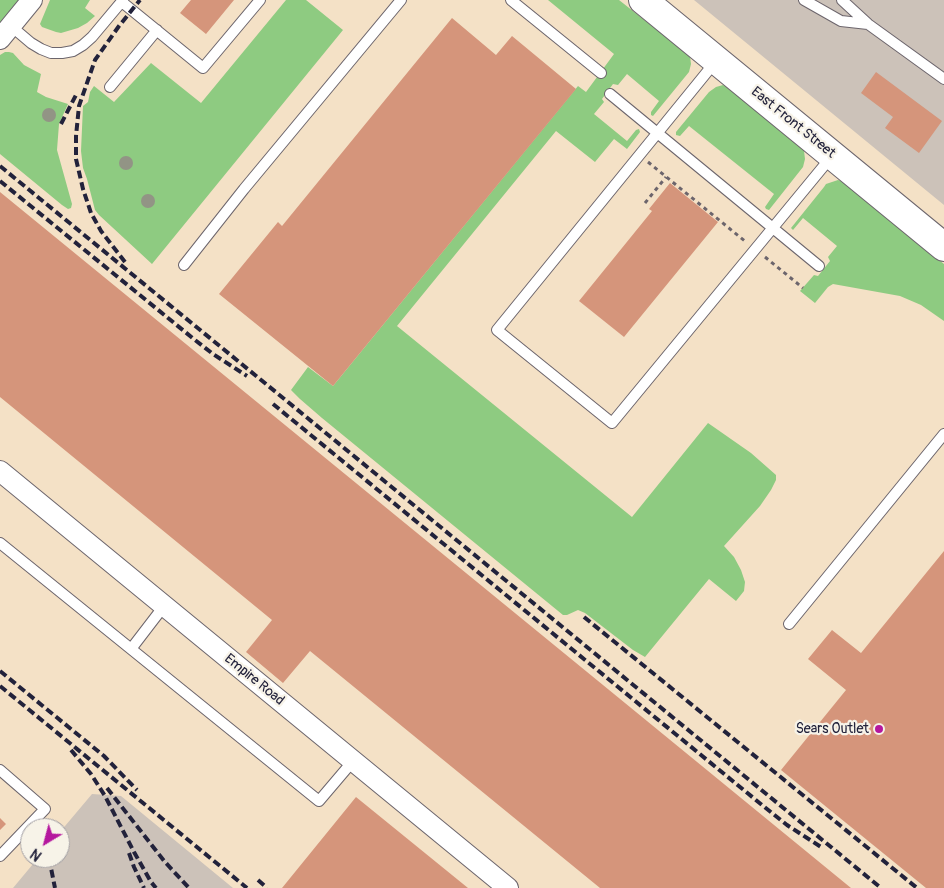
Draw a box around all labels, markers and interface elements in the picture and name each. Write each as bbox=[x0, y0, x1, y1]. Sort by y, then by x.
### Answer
street label: East Front Street bbox=[747, 84, 839, 162]
street label: Empire Road bbox=[221, 651, 287, 709]
place label: Sears Outlet bbox=[796, 721, 869, 737]
marker: Sears Outlet bbox=[873, 723, 885, 735]
north arrow bbox=[20, 818, 70, 868]
text: N bbox=[27, 845, 45, 864]

